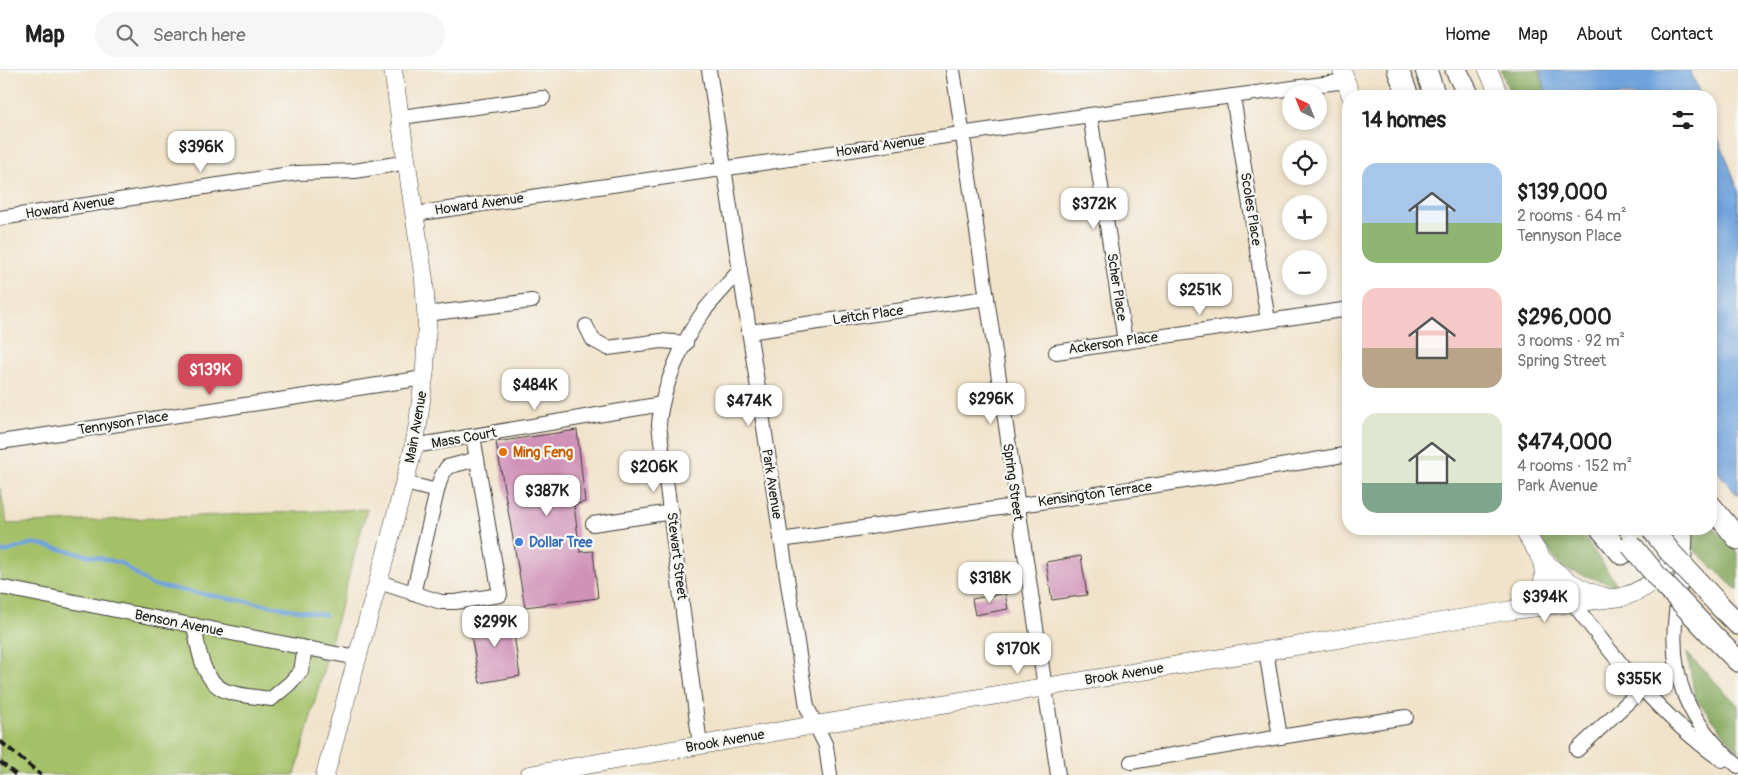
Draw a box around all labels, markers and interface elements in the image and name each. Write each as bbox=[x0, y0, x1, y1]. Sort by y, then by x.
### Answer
search box bbox=[95, 12, 445, 57]
text: Map bbox=[25, 20, 65, 49]
icon: search bbox=[113, 21, 141, 49]
text: Search here bbox=[153, 23, 246, 47]
text: Home bbox=[1445, 23, 1490, 46]
text: Map bbox=[1518, 23, 1548, 46]
text: About bbox=[1576, 23, 1622, 46]
text: Contact bbox=[1650, 23, 1713, 46]
north arrow bbox=[1282, 85, 1328, 130]
map controls bbox=[1282, 85, 1327, 295]
icon: filters bbox=[1669, 106, 1697, 134]
text: 14 homes bbox=[1362, 107, 1446, 134]
pin: $396K bbox=[166, 131, 236, 173]
street label: Howard Avenue bbox=[834, 131, 926, 161]
text: $396K bbox=[179, 137, 223, 157]
button: locate bbox=[1282, 140, 1327, 185]
street label: Scoles Place bbox=[1237, 171, 1265, 247]
text: $139,000 bbox=[1517, 179, 1608, 206]
icon: home bbox=[1402, 183, 1462, 243]
pin: $372K bbox=[1059, 188, 1129, 230]
street label: Howard Avenue bbox=[433, 189, 525, 219]
street label: Howard Avenue bbox=[24, 192, 116, 222]
text: $372K bbox=[1072, 194, 1116, 214]
button: + bbox=[1282, 195, 1327, 240]
text: 2 rooms · 64 m² bbox=[1517, 206, 1627, 226]
text: Tennyson Place bbox=[1517, 226, 1621, 246]
button: − bbox=[1282, 250, 1327, 295]
street label: Scher Place bbox=[1103, 252, 1131, 322]
pin: $251K bbox=[1165, 274, 1235, 316]
text: $251K bbox=[1179, 280, 1221, 300]
street label: Leitch Place bbox=[832, 302, 905, 328]
text: $296,000 bbox=[1517, 304, 1612, 331]
icon: home bbox=[1402, 308, 1462, 368]
street label: Ackerson Place bbox=[1067, 328, 1159, 358]
text: 3 rooms · 92 m² bbox=[1517, 331, 1625, 351]
text: Spring Street bbox=[1517, 351, 1606, 371]
pin: $139K bbox=[175, 354, 245, 396]
text: $139K bbox=[189, 360, 231, 380]
pin: $484K bbox=[500, 368, 570, 411]
text: $484K bbox=[513, 375, 557, 395]
pin: $296K bbox=[956, 382, 1026, 425]
pin: $474K bbox=[714, 384, 784, 427]
text: $296K bbox=[969, 389, 1013, 409]
street label: Main Avenue bbox=[401, 390, 431, 464]
text: $474K bbox=[726, 391, 772, 411]
street label: Tennyson Place bbox=[77, 407, 170, 439]
street label: Mass Court bbox=[430, 424, 498, 452]
text: $474,000 bbox=[1517, 429, 1612, 456]
icon: home bbox=[1402, 433, 1462, 493]
street label: Spring Street bbox=[999, 442, 1027, 522]
place label: Ming Feng bbox=[513, 444, 573, 461]
marker: Ming Feng bbox=[497, 446, 509, 458]
street label: Park Avenue bbox=[758, 448, 786, 520]
pin: $206K bbox=[619, 450, 689, 493]
text: 4 rooms · 152 m² bbox=[1517, 456, 1632, 476]
text: $206K bbox=[630, 457, 678, 477]
pin: $387K bbox=[512, 474, 582, 517]
text: Park Avenue bbox=[1517, 476, 1598, 496]
street label: Kensington Terrace bbox=[1037, 478, 1153, 510]
text: $387K bbox=[525, 481, 569, 501]
street label: Stewart Street bbox=[663, 511, 691, 601]
place label: Dollar Tree bbox=[529, 534, 593, 551]
marker: Dollar Tree bbox=[513, 536, 525, 548]
pin: $318K bbox=[955, 562, 1025, 604]
text: $318K bbox=[969, 568, 1011, 588]
pin: $394K bbox=[1510, 580, 1580, 623]
text: $394K bbox=[1523, 587, 1567, 607]
street label: Benson Avenue bbox=[133, 606, 225, 640]
pin: $299K bbox=[460, 606, 530, 648]
text: $299K bbox=[473, 612, 517, 632]
pin: $170K bbox=[983, 632, 1053, 675]
text: $170K bbox=[996, 639, 1040, 659]
street label: Brook Avenue bbox=[1083, 659, 1165, 689]
pin: $355K bbox=[1604, 662, 1674, 705]
text: $355K bbox=[1617, 669, 1661, 689]
street label: Brook Avenue bbox=[684, 726, 766, 756]

